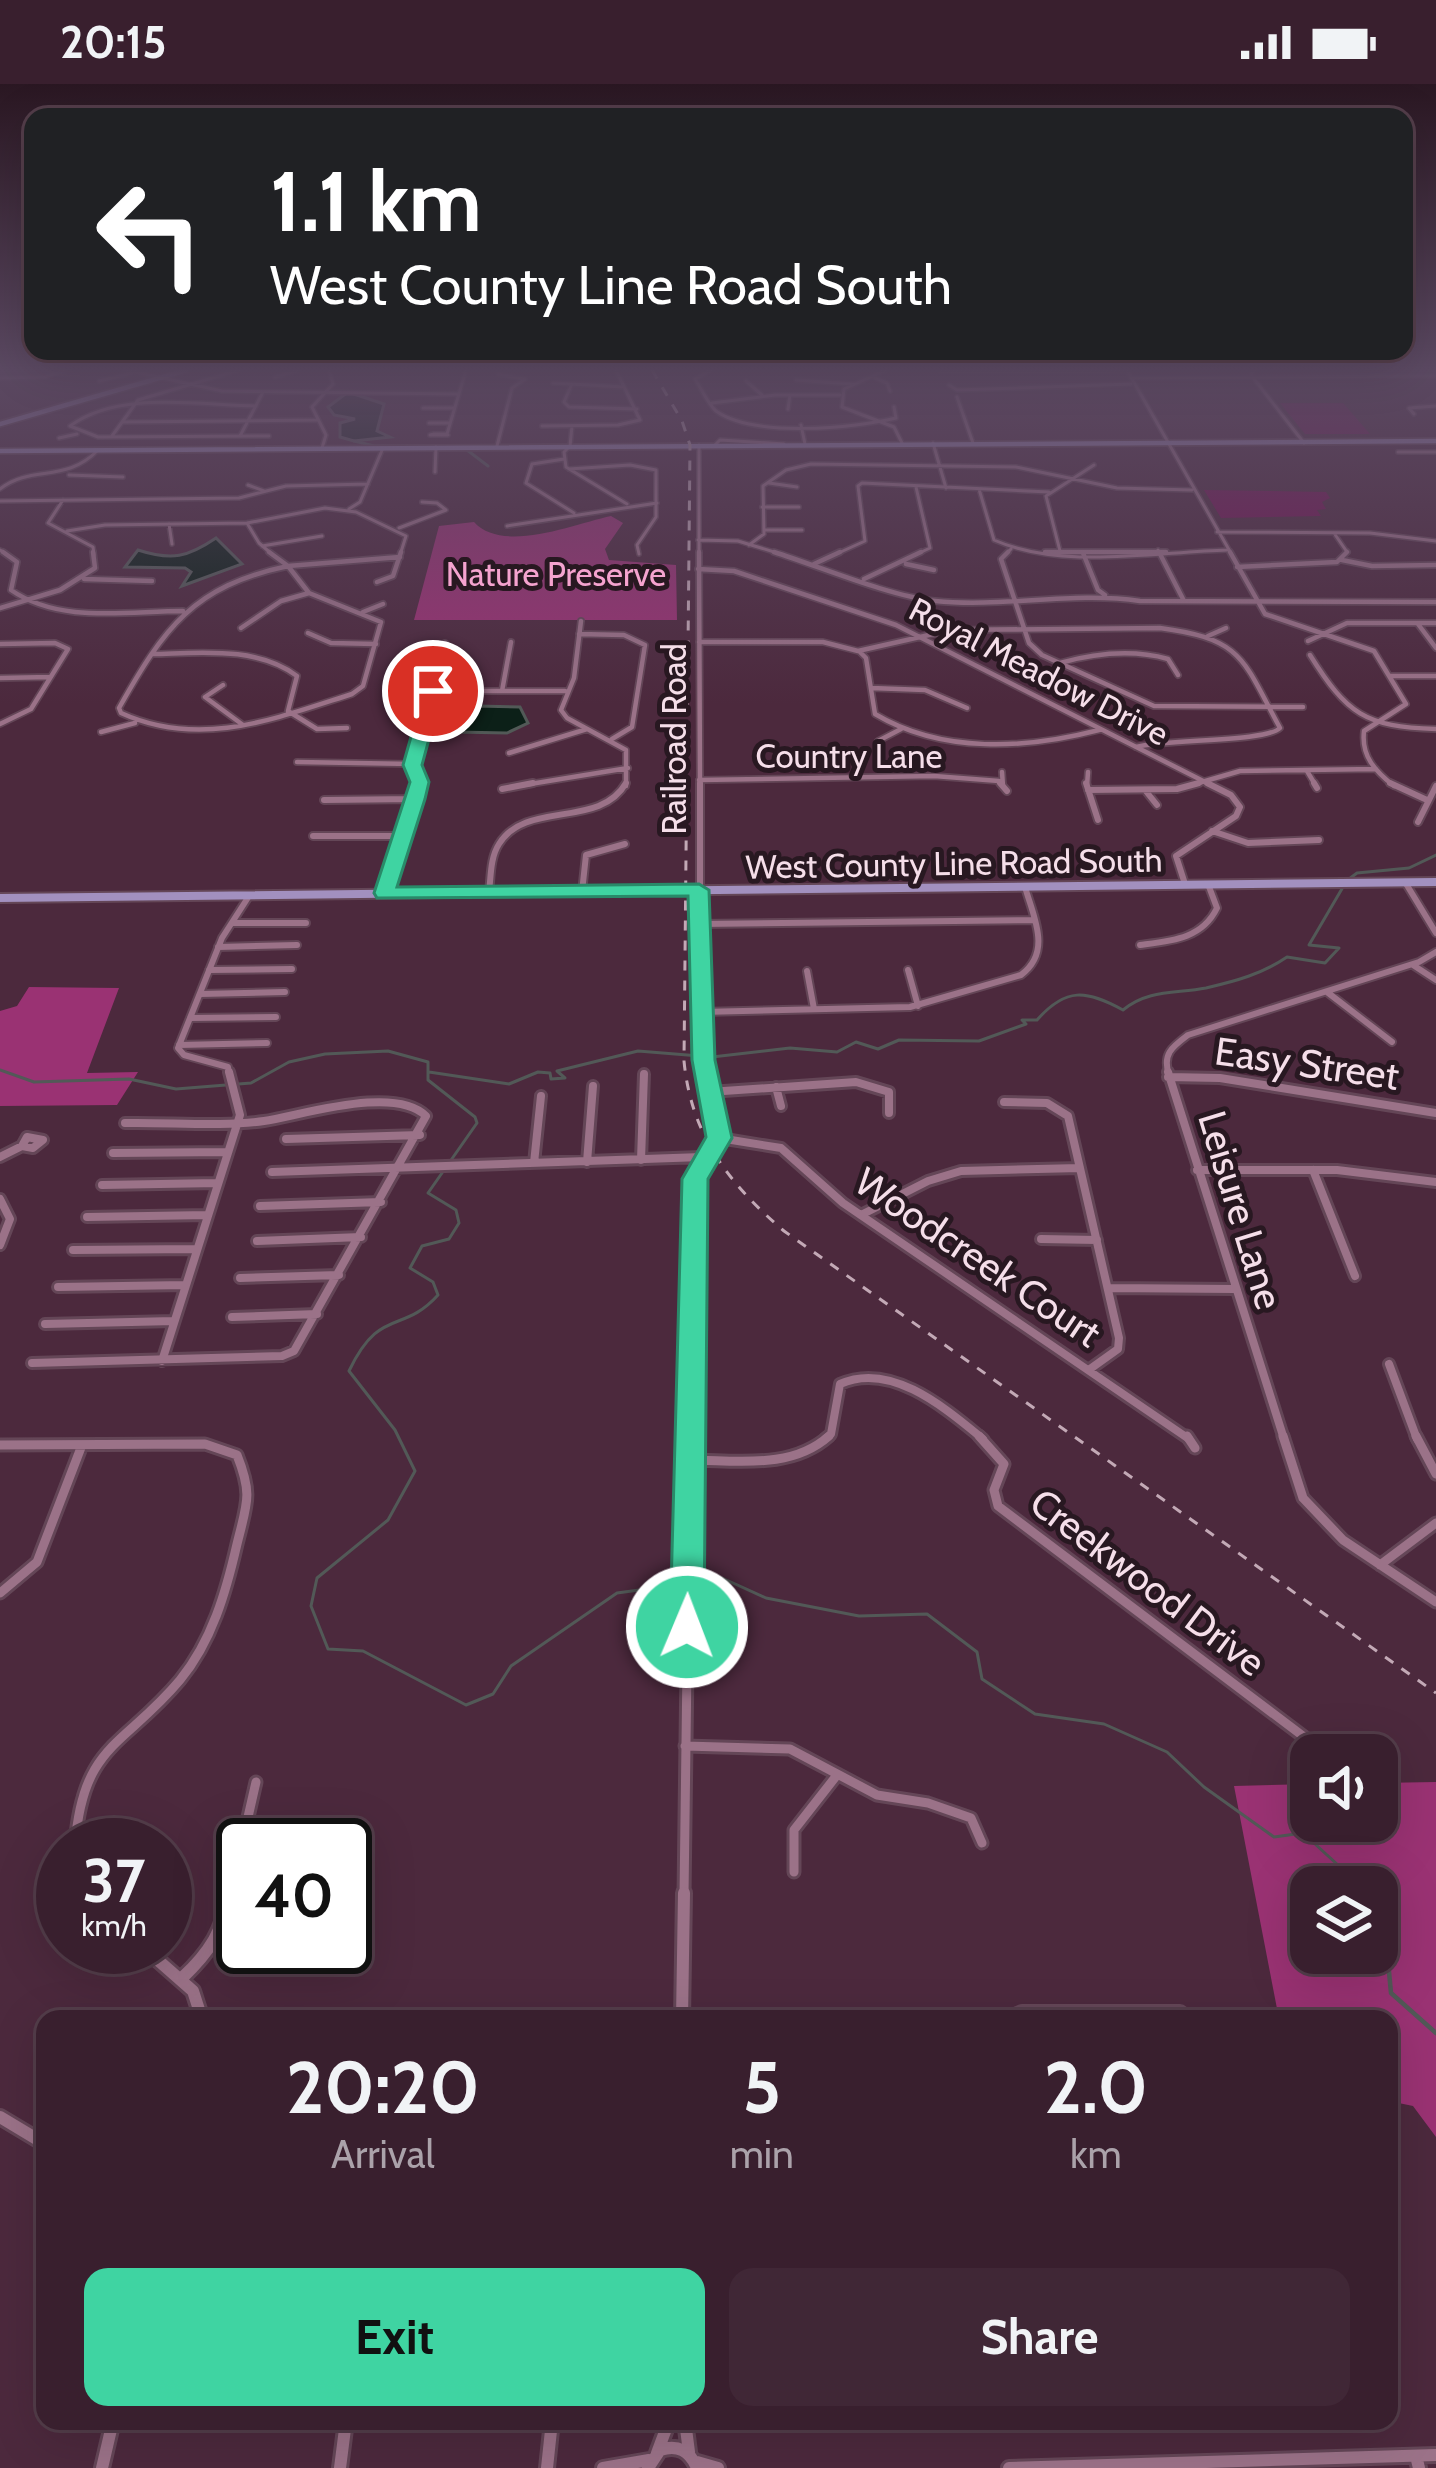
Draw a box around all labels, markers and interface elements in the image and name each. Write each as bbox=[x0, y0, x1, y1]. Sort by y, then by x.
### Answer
text: 20:15 bbox=[60, 15, 166, 69]
text: 1.1 km bbox=[270, 150, 482, 252]
icon: left bbox=[72, 156, 228, 312]
text: West County Line Road South bbox=[270, 252, 952, 318]
park label: Nature Preserve bbox=[446, 554, 666, 594]
street label: Royal Meadow Drive bbox=[903, 588, 1175, 754]
pin bbox=[382, 640, 484, 742]
street label: Railroad Road bbox=[654, 643, 694, 835]
icon: arrive bbox=[400, 658, 466, 724]
street label: Country Lane bbox=[756, 736, 942, 776]
street label: West County Line Road South bbox=[745, 839, 1163, 887]
street label: Easy Street bbox=[1212, 1026, 1402, 1100]
street label: Leisure Lane bbox=[1188, 1105, 1294, 1315]
street label: Woodcreek Court bbox=[846, 1157, 1110, 1357]
street label: Creekwood Drive bbox=[1021, 1478, 1275, 1686]
position arrow bbox=[624, 1564, 750, 1690]
map controls bbox=[1290, 1734, 1398, 1974]
button: sound bbox=[1290, 1734, 1398, 1842]
speed limit sign: 40 bbox=[216, 1818, 372, 1974]
text: 37 bbox=[83, 1844, 145, 1917]
button: layers bbox=[1290, 1866, 1398, 1974]
text: km/h bbox=[81, 1907, 147, 1944]
text: 20:20 bbox=[286, 2044, 480, 2131]
text: 5 bbox=[742, 2044, 781, 2131]
text: 2.0 bbox=[1044, 2044, 1148, 2131]
text: Arrival bbox=[331, 2130, 435, 2178]
text: min bbox=[730, 2130, 794, 2178]
text: km bbox=[1070, 2130, 1122, 2178]
button: Exit bbox=[84, 2268, 705, 2406]
button: Share bbox=[729, 2268, 1350, 2406]

